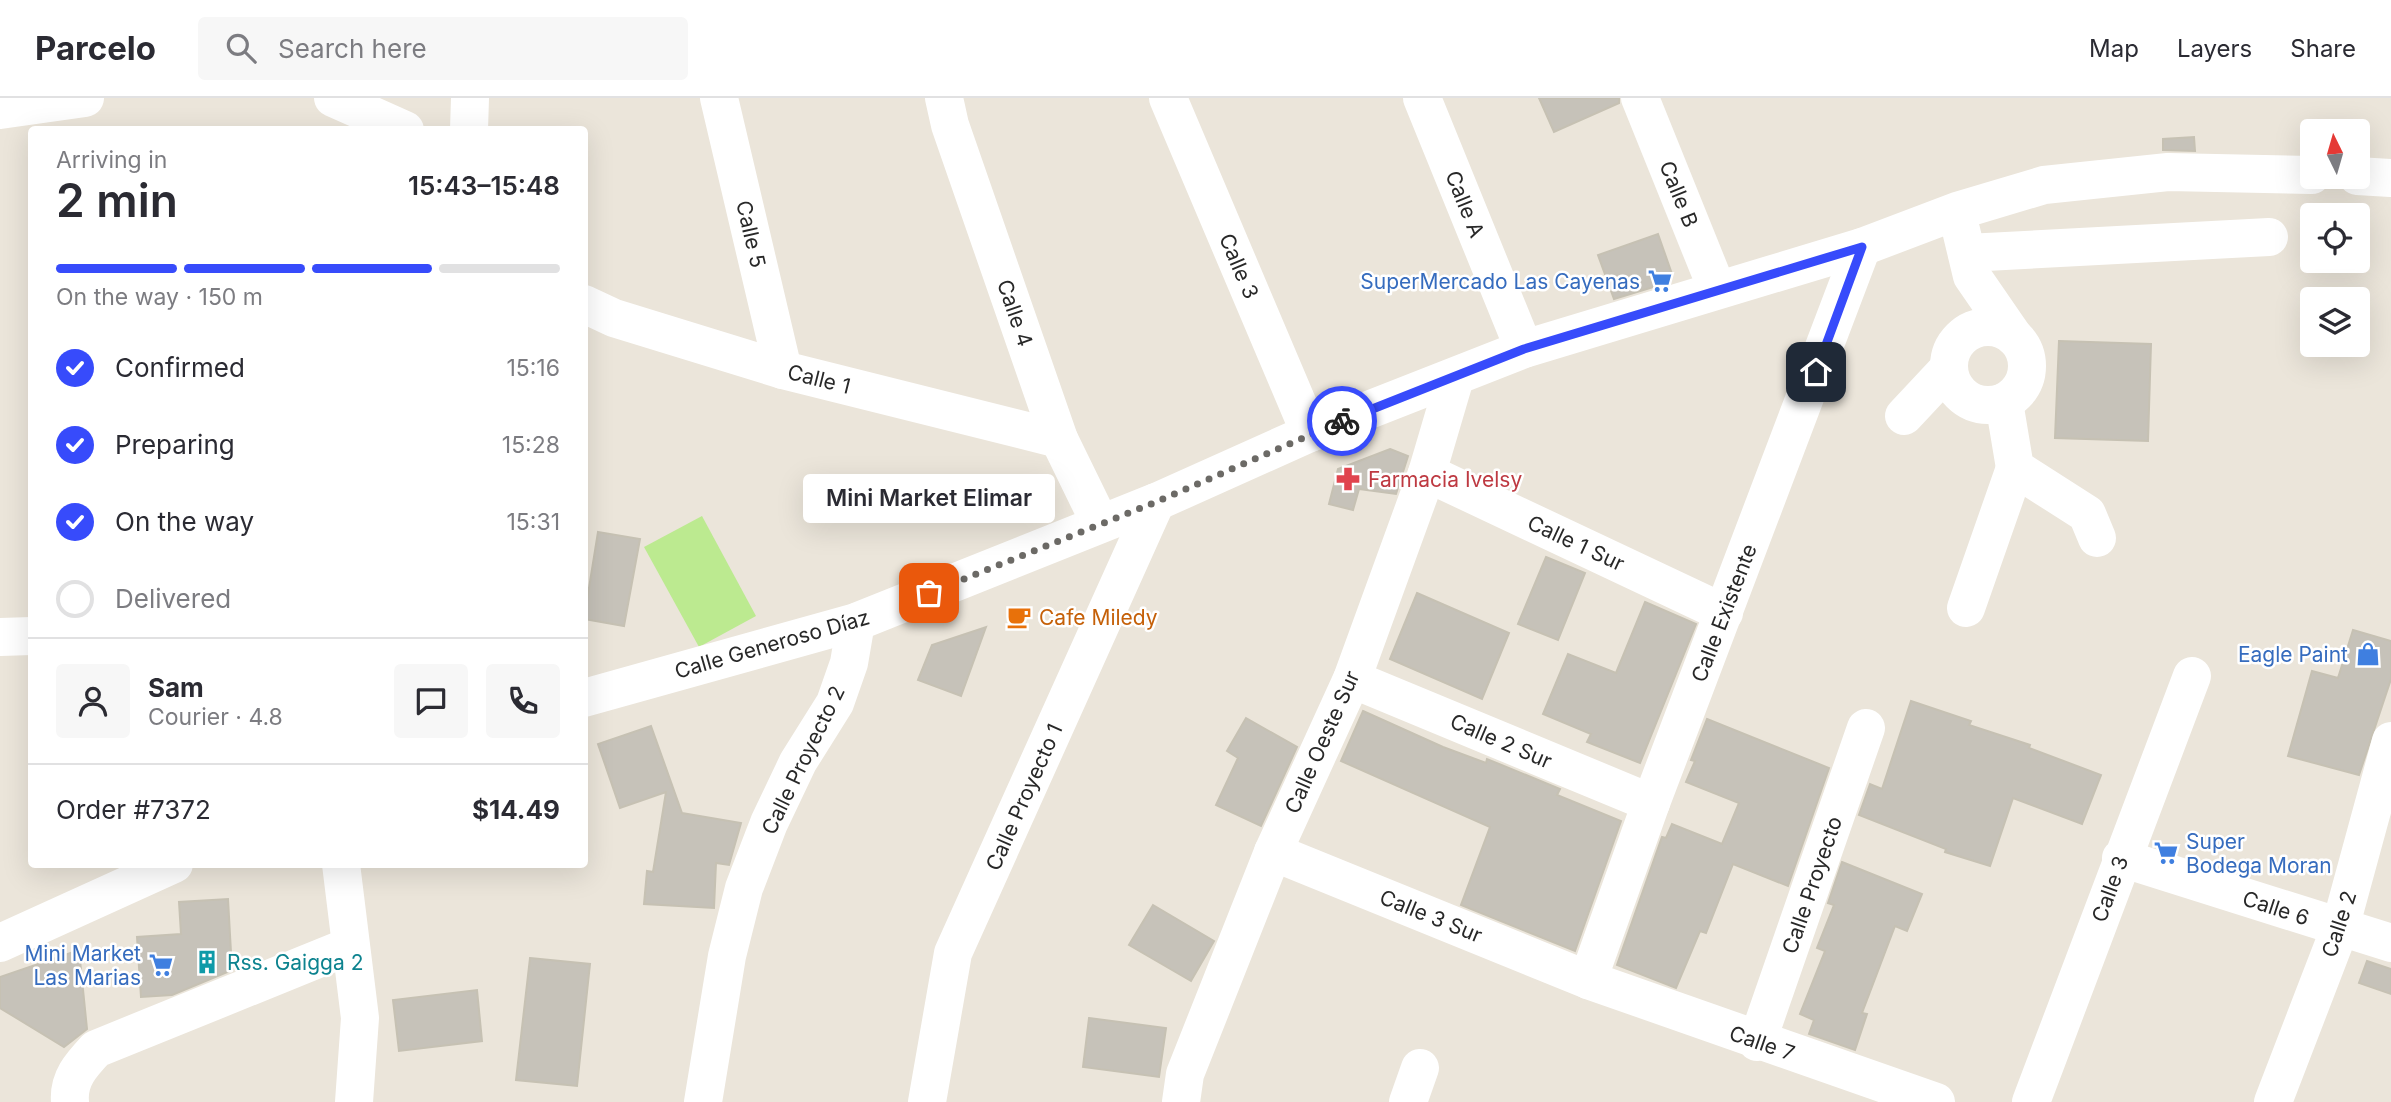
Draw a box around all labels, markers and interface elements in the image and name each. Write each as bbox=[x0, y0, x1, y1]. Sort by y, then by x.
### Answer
search box bbox=[198, 17, 688, 80]
text: Parcelo bbox=[35, 28, 156, 68]
icon: search bbox=[222, 29, 260, 67]
text: Search here bbox=[278, 33, 427, 64]
text: Map bbox=[2089, 34, 2139, 63]
text: Layers bbox=[2177, 34, 2252, 63]
text: Share bbox=[2290, 34, 2356, 63]
north arrow bbox=[2300, 119, 2370, 189]
map controls bbox=[2300, 119, 2370, 357]
text: Arriving in bbox=[56, 146, 167, 174]
street label: Calle B bbox=[1654, 157, 1704, 231]
street label: Calle A bbox=[1440, 167, 1490, 241]
text: 15:43–15:48 bbox=[408, 170, 560, 201]
text: 2 min bbox=[56, 172, 178, 228]
street label: Calle 5 bbox=[731, 198, 771, 270]
button: locate bbox=[2300, 203, 2370, 273]
street label: Calle 3 bbox=[1214, 230, 1264, 302]
supermarket icon: SuperMercado Las Cayenas bbox=[1646, 267, 1674, 295]
place label: SuperMercado Las Cayenas bbox=[1360, 269, 1640, 294]
street label: Calle 4 bbox=[992, 276, 1038, 350]
text: On the way · 150 m bbox=[56, 283, 263, 311]
button: layers bbox=[2300, 287, 2370, 357]
pin bbox=[1786, 342, 1846, 402]
icon: check bbox=[56, 349, 94, 387]
text: Confirmed bbox=[115, 352, 245, 383]
icon: home bbox=[1797, 353, 1835, 391]
text: 15:16 bbox=[506, 354, 560, 382]
street label: Calle 1 bbox=[785, 359, 853, 399]
courier bbox=[1307, 386, 1377, 456]
icon: bike bbox=[1323, 402, 1361, 440]
icon: check bbox=[56, 426, 94, 464]
text: Preparing bbox=[115, 429, 235, 460]
text: 15:28 bbox=[502, 431, 560, 459]
pharmacy icon: Farmacia Ivelsy bbox=[1334, 465, 1362, 493]
place label: Farmacia Ivelsy bbox=[1368, 467, 1522, 492]
callout: Mini Market Elimar bbox=[803, 474, 1055, 523]
text: Mini Market Elimar bbox=[826, 484, 1032, 512]
icon: check bbox=[56, 503, 94, 541]
text: On the way bbox=[115, 506, 254, 537]
text: 15:31 bbox=[506, 508, 560, 536]
street label: Calle 1 Sur bbox=[1524, 510, 1628, 576]
street label: Calle Existente bbox=[1686, 540, 1762, 686]
pin bbox=[899, 563, 959, 623]
icon: bag bbox=[910, 574, 948, 612]
text: Delivered bbox=[115, 583, 231, 614]
cafe icon: Cafe Miledy bbox=[1005, 603, 1033, 631]
street label: Calle Generoso Díaz bbox=[672, 604, 872, 684]
place label: Cafe Miledy bbox=[1039, 605, 1158, 630]
shop icon: Eagle Paint bbox=[2354, 640, 2382, 668]
place label: Eagle Paint bbox=[2238, 642, 2348, 667]
button: person bbox=[56, 664, 130, 738]
button: chat bbox=[394, 664, 468, 738]
button: phone bbox=[486, 664, 560, 738]
street label: Calle Oeste Sur bbox=[1279, 667, 1365, 817]
text: Sam bbox=[148, 672, 204, 703]
street label: Calle Proyecto 2 bbox=[756, 682, 850, 838]
text: Courier · 4.8 bbox=[148, 703, 283, 731]
street label: Calle 2 Sur bbox=[1446, 708, 1556, 774]
street label: Calle Proyecto 1 bbox=[980, 720, 1068, 874]
text: Order #7372 bbox=[56, 794, 211, 825]
text: $14.49 bbox=[472, 794, 560, 825]
street label: Calle Proyecto bbox=[1777, 813, 1847, 957]
place label: Super Bodega Moran bbox=[2186, 829, 2332, 878]
supermarket icon: Super Bodega Moran bbox=[2152, 839, 2180, 867]
street label: Calle 3 bbox=[2087, 853, 2133, 925]
street label: Calle 3 Sur bbox=[1376, 884, 1486, 948]
street label: Calle 6 bbox=[2240, 886, 2312, 930]
street label: Calle 2 bbox=[2317, 888, 2361, 960]
place label: Mini Market Las Marias bbox=[24, 941, 141, 990]
building icon: Rss. Gaigga 2 bbox=[193, 948, 221, 976]
place label: Rss. Gaigga 2 bbox=[227, 950, 363, 975]
supermarket icon: Mini Market Las Marias bbox=[147, 951, 175, 979]
street label: Calle 7 bbox=[1726, 1020, 1798, 1066]

